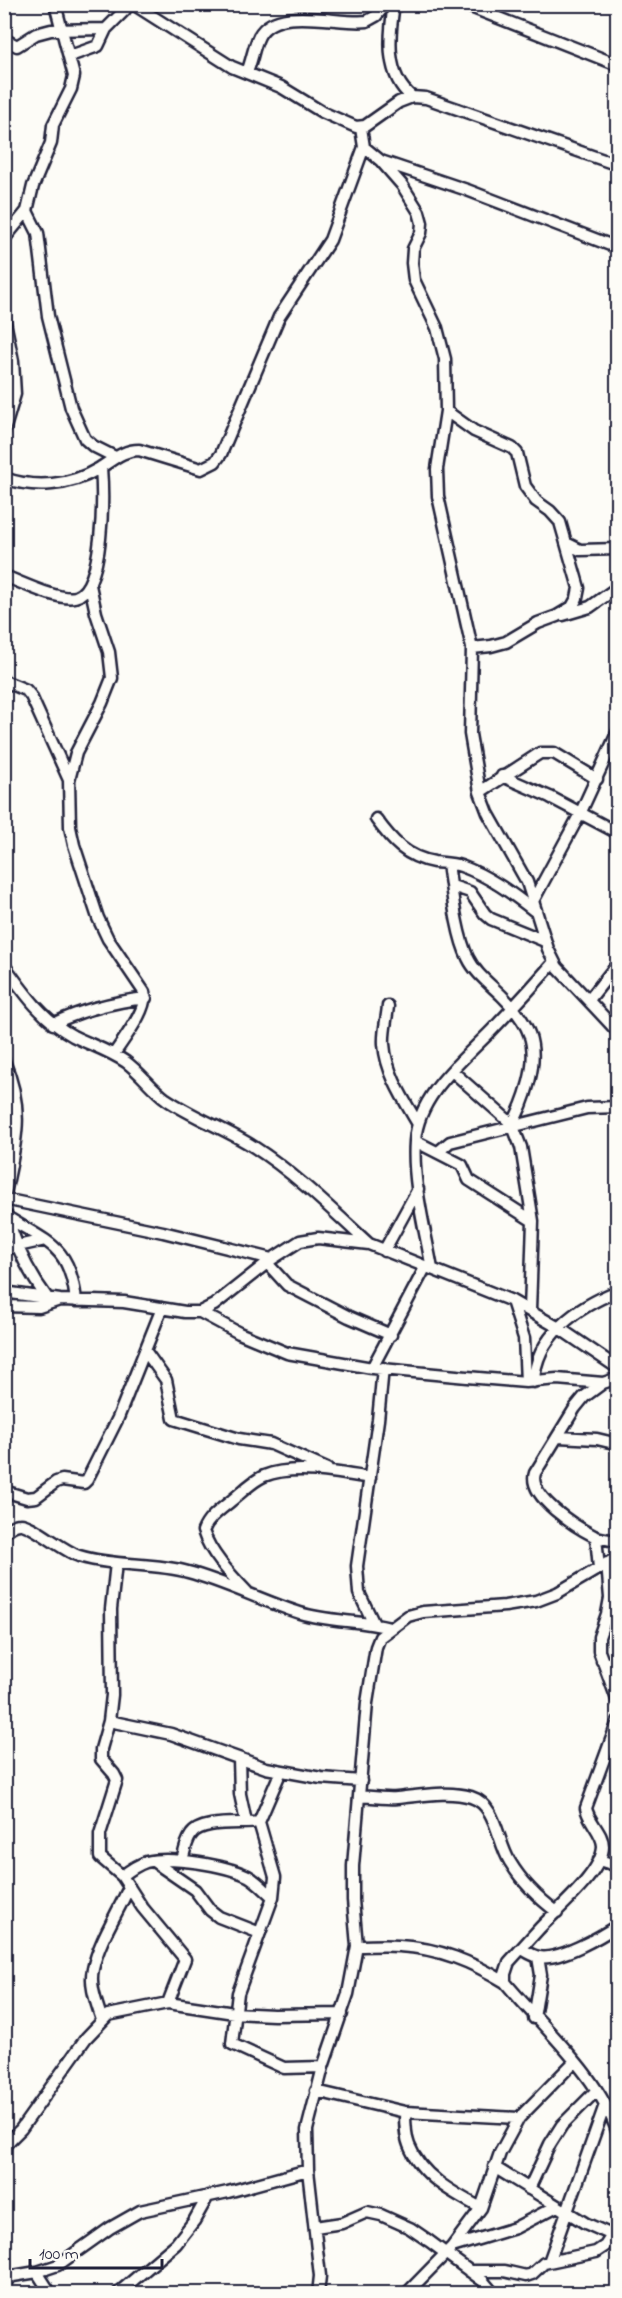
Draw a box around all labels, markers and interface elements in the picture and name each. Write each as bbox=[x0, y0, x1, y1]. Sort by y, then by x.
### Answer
scale bar bbox=[30, 2232, 162, 2270]
text: 100 m bbox=[39, 2242, 79, 2268]

